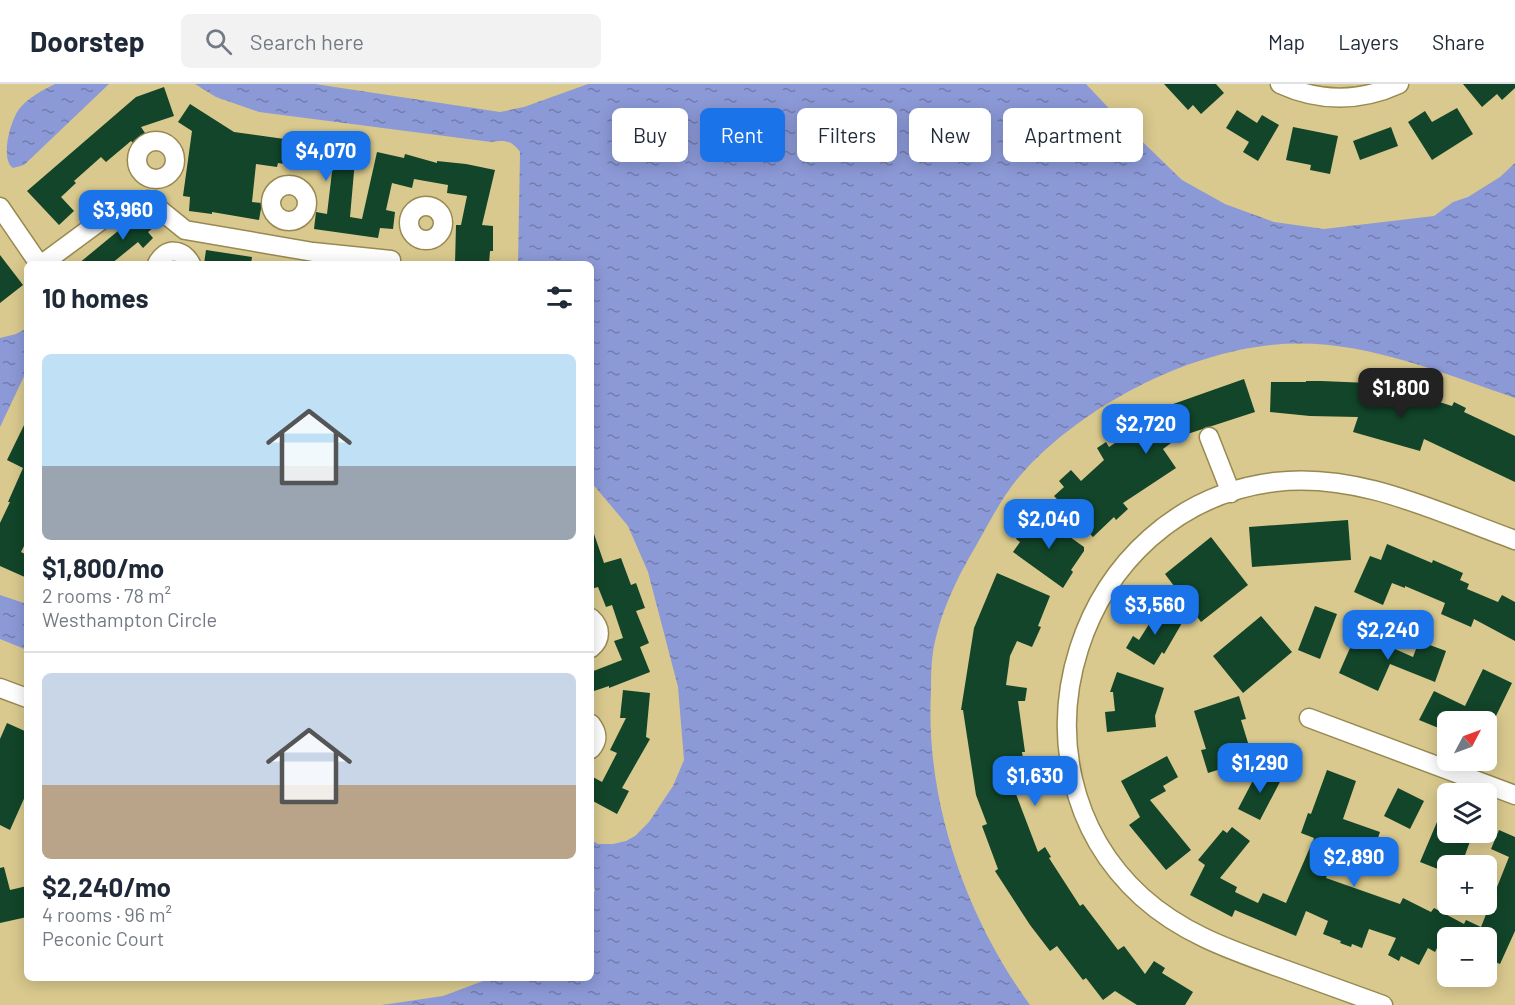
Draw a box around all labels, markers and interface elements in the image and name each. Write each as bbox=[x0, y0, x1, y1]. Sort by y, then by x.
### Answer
search box bbox=[181, 14, 601, 68]
text: Doorstep bbox=[30, 24, 145, 58]
icon: search bbox=[202, 25, 235, 58]
text: Search here bbox=[250, 28, 364, 54]
text: Map bbox=[1268, 29, 1305, 54]
text: Layers bbox=[1338, 29, 1399, 54]
text: Share bbox=[1432, 29, 1485, 54]
chip: Buy bbox=[612, 108, 688, 162]
chip: Rent bbox=[700, 108, 785, 162]
chip: Filters bbox=[797, 108, 897, 162]
chip: New bbox=[909, 108, 991, 162]
chip: Apartment bbox=[1003, 108, 1143, 162]
pin: $4,070 bbox=[277, 131, 375, 182]
text: $4,070 bbox=[295, 138, 357, 162]
pin: $3,960 bbox=[74, 190, 172, 241]
text: $3,960 bbox=[93, 197, 153, 221]
icon: filters bbox=[543, 281, 576, 314]
text: 10 homes bbox=[42, 282, 149, 313]
pin: $1,800 bbox=[1352, 368, 1450, 419]
text: $1,800 bbox=[1372, 375, 1430, 399]
icon: home bbox=[255, 393, 363, 501]
pin: $2,720 bbox=[1097, 404, 1195, 455]
text: $2,720 bbox=[1116, 411, 1176, 435]
pin: $2,040 bbox=[1000, 499, 1098, 550]
text: $2,040 bbox=[1018, 506, 1080, 530]
text: $1,800/mo bbox=[42, 552, 164, 583]
text: 2 rooms · 78 m² bbox=[42, 583, 171, 607]
pin: $3,560 bbox=[1106, 585, 1204, 636]
text: $3,560 bbox=[1125, 592, 1185, 616]
text: Westhampton Circle bbox=[42, 607, 217, 631]
pin: $2,240 bbox=[1339, 610, 1437, 661]
text: $2,240 bbox=[1357, 617, 1419, 641]
north arrow bbox=[1437, 711, 1497, 771]
map controls bbox=[1437, 711, 1497, 987]
icon: home bbox=[255, 712, 363, 820]
pin: $1,290 bbox=[1211, 743, 1309, 794]
text: $1,290 bbox=[1231, 750, 1289, 774]
pin: $1,630 bbox=[986, 756, 1084, 807]
text: $1,630 bbox=[1007, 763, 1063, 787]
button: layers bbox=[1437, 783, 1497, 843]
pin: $2,890 bbox=[1305, 837, 1403, 888]
text: $2,890 bbox=[1324, 844, 1384, 868]
button: + bbox=[1437, 855, 1497, 915]
text: $2,240/mo bbox=[42, 871, 171, 902]
text: 4 rooms · 96 m² bbox=[42, 902, 172, 926]
text: Peconic Court bbox=[42, 926, 164, 950]
button: − bbox=[1437, 927, 1497, 987]

